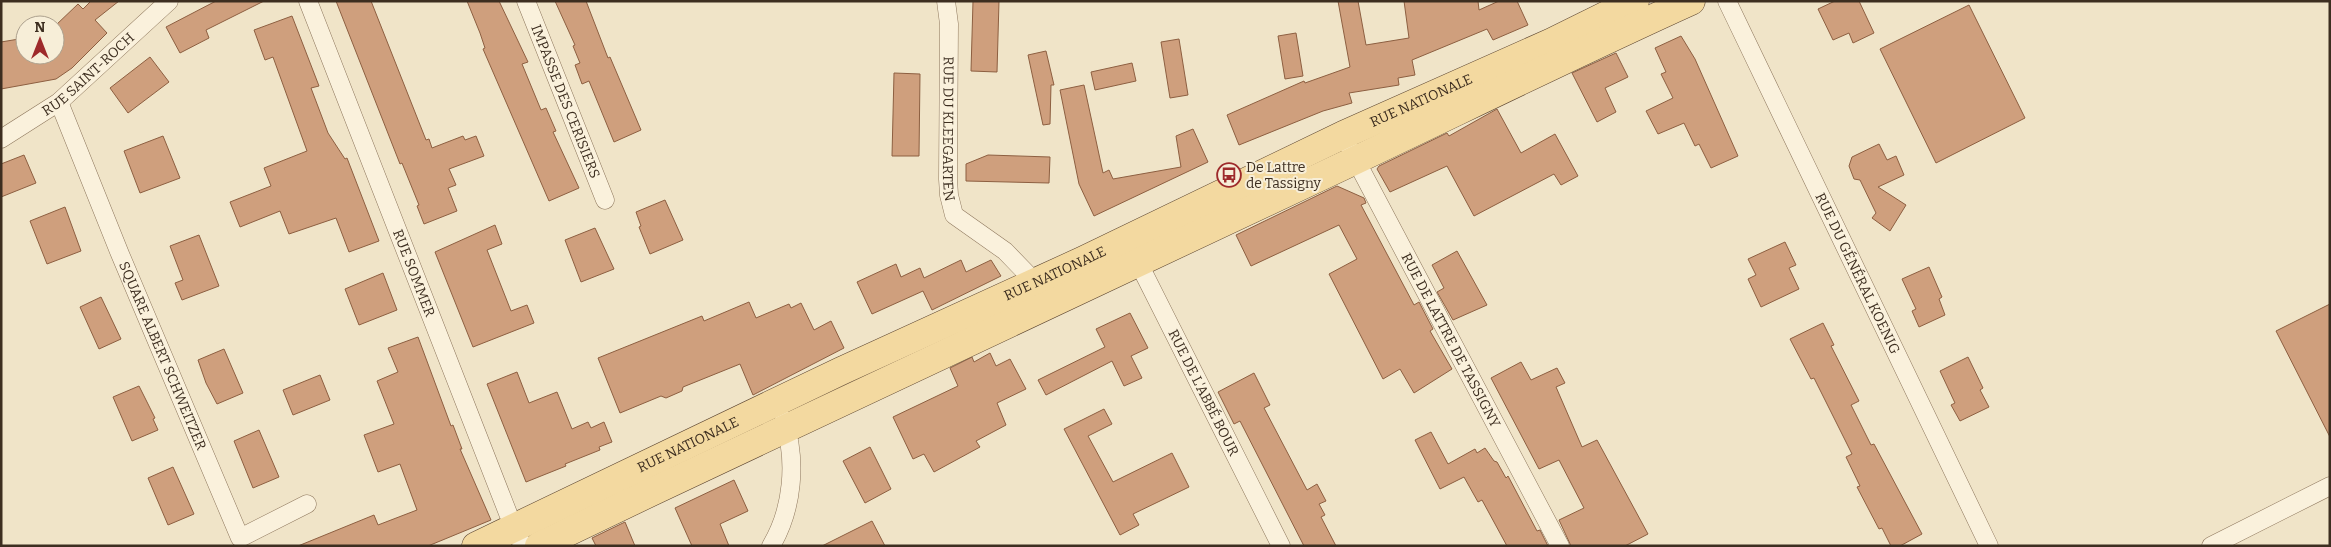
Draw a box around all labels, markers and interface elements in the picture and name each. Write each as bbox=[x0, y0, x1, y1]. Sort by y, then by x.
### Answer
north arrow bbox=[15, 15, 65, 65]
street label: IMPASSE DES CERISIERS bbox=[528, 22, 604, 181]
street label: RUE SAINT-ROCH bbox=[38, 28, 138, 118]
street label: RUE DU KLEEGARTEN bbox=[939, 56, 959, 203]
street label: RUE NATIONALE bbox=[1367, 70, 1475, 130]
place label: De Lattre de Tassigny bbox=[1246, 159, 1321, 192]
bus stop icon: De Lattre de Tassigny bbox=[1216, 162, 1242, 188]
street label: RUE DU GÉNÉRAL KOENIG bbox=[1812, 190, 1904, 357]
street label: RUE SOMMER bbox=[389, 227, 439, 319]
street label: RUE NATIONALE bbox=[1001, 242, 1109, 304]
street label: RUE DE LATTRE DE TASSIGNY bbox=[1398, 250, 1504, 430]
street label: SQUARE ALBERT SCHWEITZER bbox=[116, 259, 210, 452]
street label: RUE DE L'ABBÉ BOUR bbox=[1165, 326, 1243, 458]
street label: RUE NATIONALE bbox=[635, 413, 741, 476]

